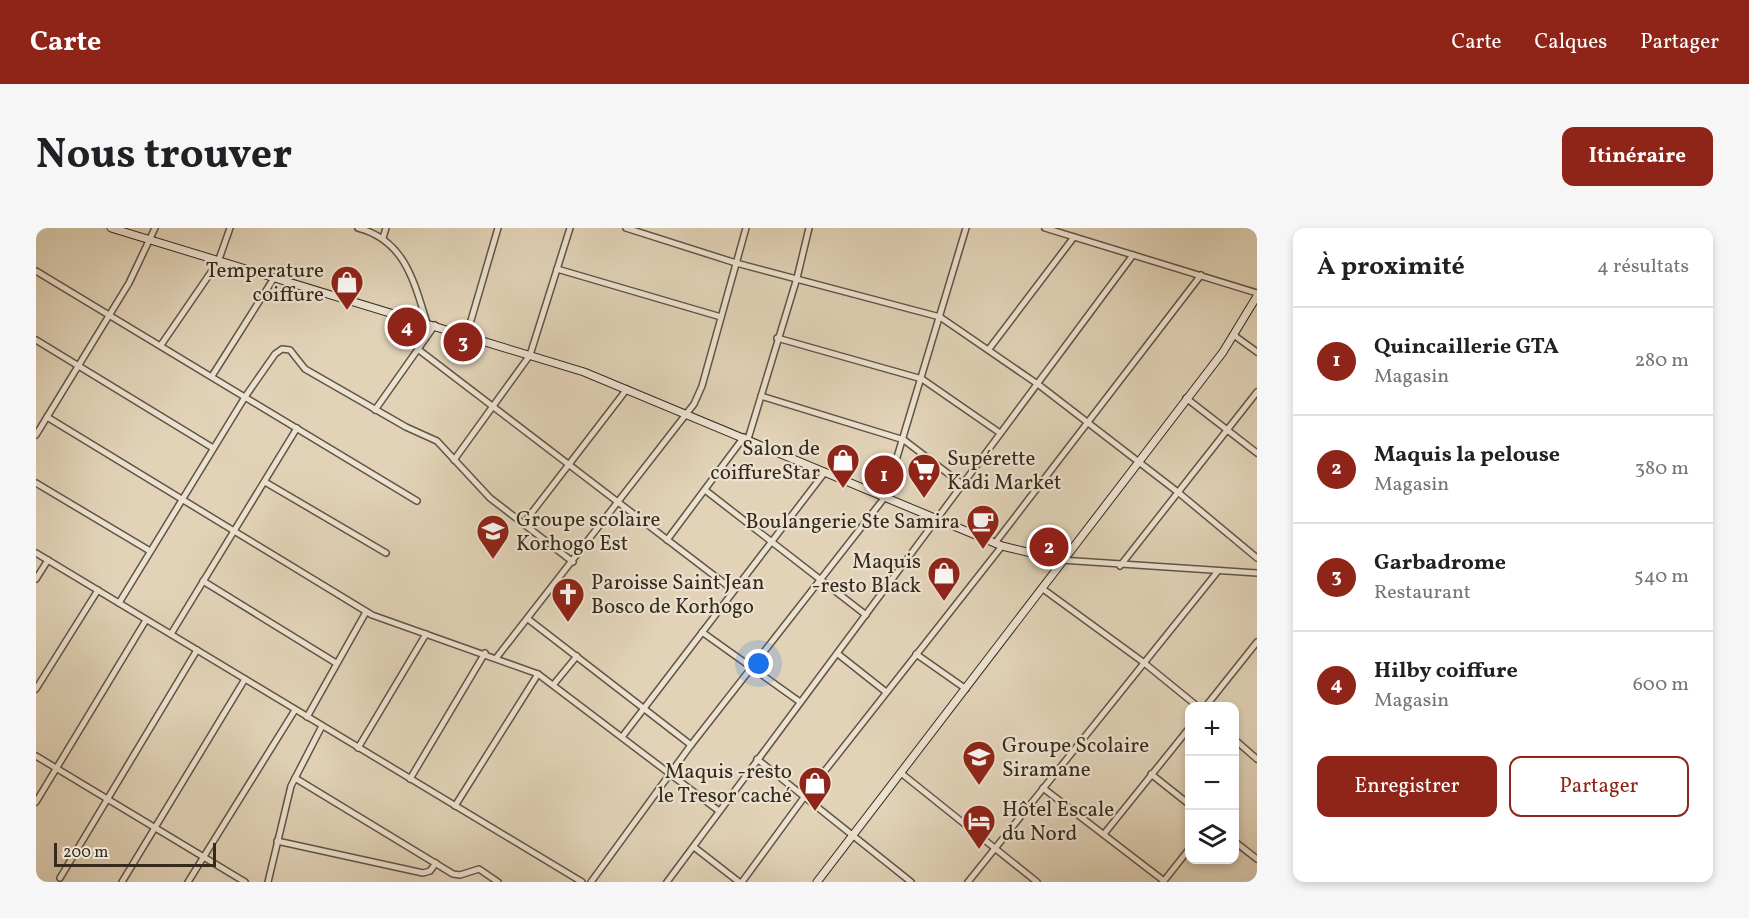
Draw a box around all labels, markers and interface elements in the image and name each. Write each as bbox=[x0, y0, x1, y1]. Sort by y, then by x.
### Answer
text: Carte bbox=[30, 23, 101, 62]
text: Carte bbox=[1451, 28, 1502, 57]
text: Calques bbox=[1535, 28, 1607, 57]
text: Partager bbox=[1640, 28, 1719, 57]
text: Nous trouver bbox=[36, 127, 292, 186]
button: Itinéraire bbox=[1562, 127, 1713, 186]
text: À proximité bbox=[1317, 249, 1465, 285]
text: 4 résultats bbox=[1597, 253, 1689, 281]
place label: Temperature coiffure bbox=[206, 257, 324, 310]
shop icon: Temperature coiffure bbox=[329, 264, 365, 311]
pin: 4 bbox=[388, 304, 427, 350]
pin: 3 bbox=[444, 320, 482, 364]
text: Quincaillerie GTA bbox=[1374, 332, 1559, 363]
text: 1 bbox=[1332, 347, 1341, 375]
text: 280 m bbox=[1634, 347, 1689, 375]
text: Magasin bbox=[1374, 363, 1449, 391]
place label: Salon de coiffureStar bbox=[710, 435, 820, 488]
text: Maquis la pelouse bbox=[1374, 440, 1560, 471]
shop icon: Salon de coiffureStar bbox=[825, 442, 861, 489]
place label: Supérette Kadi Market bbox=[947, 445, 1061, 498]
pin: 1 bbox=[864, 452, 904, 498]
supermarket icon: Supérette Kadi Market bbox=[906, 452, 942, 499]
text: 2 bbox=[1331, 455, 1342, 483]
text: 380 m bbox=[1635, 455, 1689, 483]
text: Magasin bbox=[1374, 471, 1449, 499]
cafe icon: Boulangerie Ste Samira bbox=[965, 503, 1001, 550]
place label: Groupe scolaire Korhogo Est bbox=[516, 506, 661, 559]
place label: Boulangerie Ste Samira bbox=[746, 508, 960, 537]
school or university icon: Groupe scolaire Korhogo Est bbox=[475, 513, 511, 560]
pin: 2 bbox=[1030, 524, 1068, 570]
place label: Maquis -resto Black bbox=[812, 548, 922, 601]
text: Garbadrome bbox=[1374, 548, 1506, 579]
shop icon: Maquis -resto Black bbox=[926, 555, 962, 602]
text: 3 bbox=[1331, 563, 1342, 591]
text: 540 m bbox=[1634, 563, 1689, 591]
place label: Paroisse Saint Jean Bosco de Korhogo bbox=[591, 569, 764, 622]
church icon: Paroisse Saint Jean Bosco de Korhogo bbox=[550, 576, 586, 623]
text: Restaurant bbox=[1374, 579, 1471, 607]
your location bbox=[744, 649, 773, 678]
text: Hilby coiffure bbox=[1374, 656, 1518, 687]
text: 4 bbox=[1330, 671, 1343, 699]
text: 600 m bbox=[1633, 671, 1689, 699]
text: Magasin bbox=[1374, 687, 1449, 715]
map controls bbox=[1185, 702, 1239, 864]
button: + bbox=[1185, 702, 1239, 756]
place label: Groupe Scolaire Siramane bbox=[1002, 732, 1149, 785]
school or university icon: Groupe Scolaire Siramane bbox=[961, 739, 997, 786]
button: − bbox=[1185, 756, 1239, 810]
button: Enregistrer bbox=[1317, 756, 1497, 817]
button: Partager bbox=[1509, 756, 1689, 817]
place label: Maquis -resto le Tresor caché bbox=[658, 758, 792, 811]
shop icon: Maquis -resto le Tresor caché bbox=[797, 765, 833, 812]
place label: Hôtel Escale du Nord bbox=[1002, 796, 1114, 849]
hotel icon: Hôtel Escale du Nord bbox=[961, 803, 997, 850]
button: layers bbox=[1185, 810, 1239, 864]
scale bar bbox=[54, 840, 216, 868]
text: 200 m bbox=[63, 842, 108, 864]

